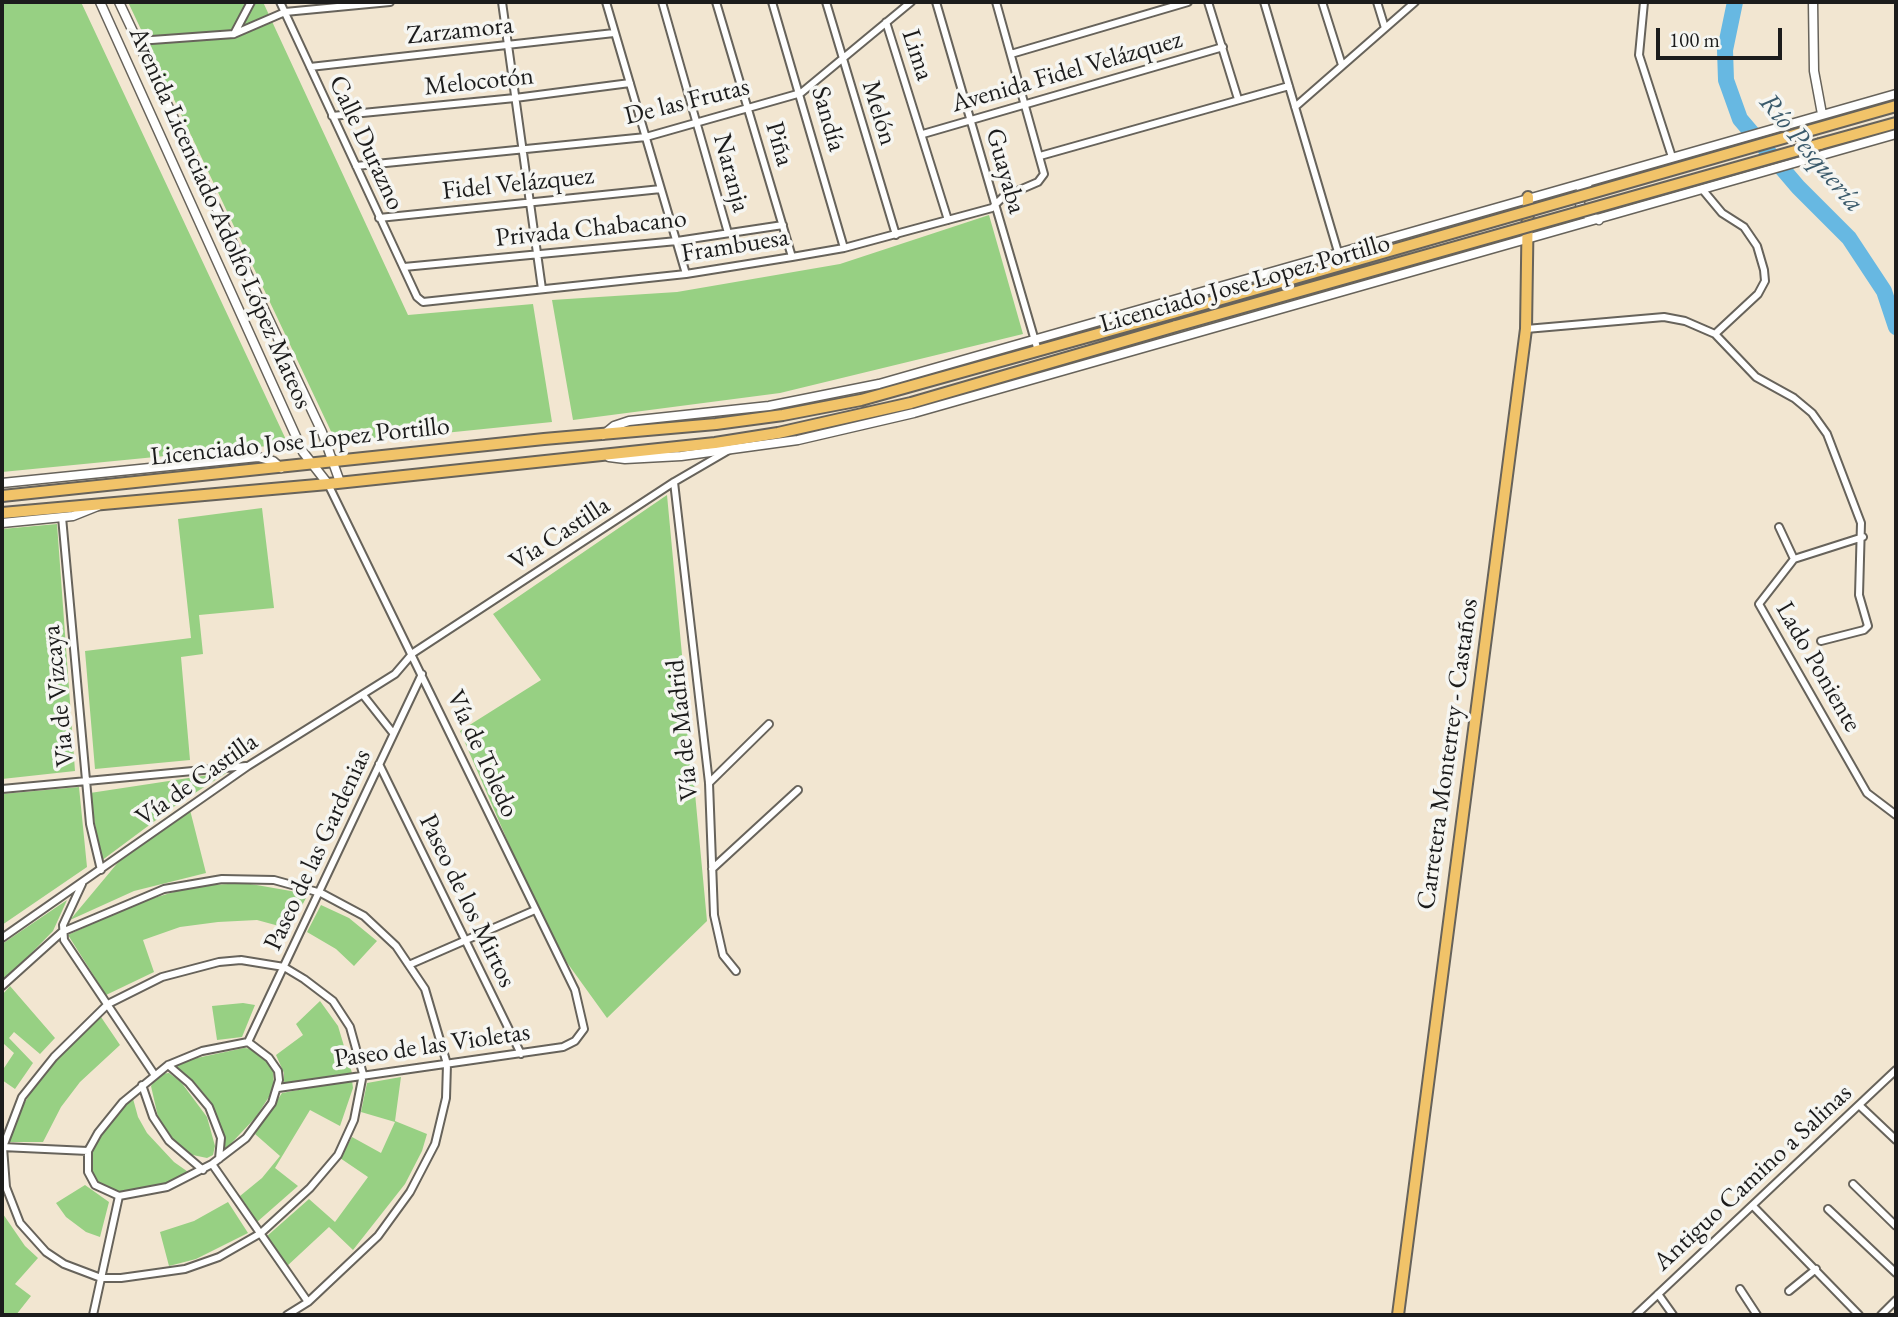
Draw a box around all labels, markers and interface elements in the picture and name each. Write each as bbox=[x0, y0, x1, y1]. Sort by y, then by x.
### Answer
street label: Zarzamora bbox=[405, 10, 515, 52]
scale bar bbox=[1660, 14, 1786, 58]
street label: Avenida Licenciado Adolfo López Mateos bbox=[121, 22, 319, 414]
street label: Avenida Fidel Velázquez bbox=[948, 24, 1186, 120]
street label: Lima bbox=[894, 25, 940, 85]
text: 100 m bbox=[1669, 26, 1720, 53]
street label: Melocotón bbox=[423, 61, 535, 103]
street label: Calle Durazno bbox=[321, 71, 411, 215]
street label: De las Frutas bbox=[621, 71, 753, 133]
street label: Melón bbox=[854, 77, 904, 149]
street label: Sandía bbox=[804, 83, 852, 155]
water label: Río Pesquería bbox=[1751, 87, 1871, 219]
street label: Piña bbox=[758, 118, 800, 170]
street label: Guayaba bbox=[978, 125, 1032, 217]
street label: Naranja bbox=[706, 130, 756, 216]
street label: Fidel Velázquez bbox=[441, 161, 595, 207]
street label: Privada Chabacano bbox=[494, 203, 688, 255]
street label: Frambuesa bbox=[679, 222, 791, 270]
street label: Licenciado Jose Lopez Portillo bbox=[1096, 228, 1394, 340]
street label: Licenciado Jose Lopez Portillo bbox=[149, 411, 451, 473]
street label: Via Castilla bbox=[504, 490, 616, 578]
street label: Carretera Monterrey - Castaños bbox=[1411, 596, 1485, 912]
street label: Lado Poniente bbox=[1768, 596, 1868, 738]
street label: Via de Vizcaya bbox=[36, 624, 82, 768]
street label: Vía de Madrid bbox=[660, 658, 706, 802]
street label: Vía de Toledo bbox=[439, 685, 525, 823]
street label: Vía de Castilla bbox=[130, 726, 264, 834]
street label: Paseo de las Gardenias bbox=[258, 744, 378, 956]
street label: Paseo de los Mirtos bbox=[412, 809, 522, 993]
street label: Paseo de las Violetas bbox=[332, 1017, 532, 1075]
street label: Antiguo Camino a Salinas bbox=[1647, 1078, 1859, 1278]

